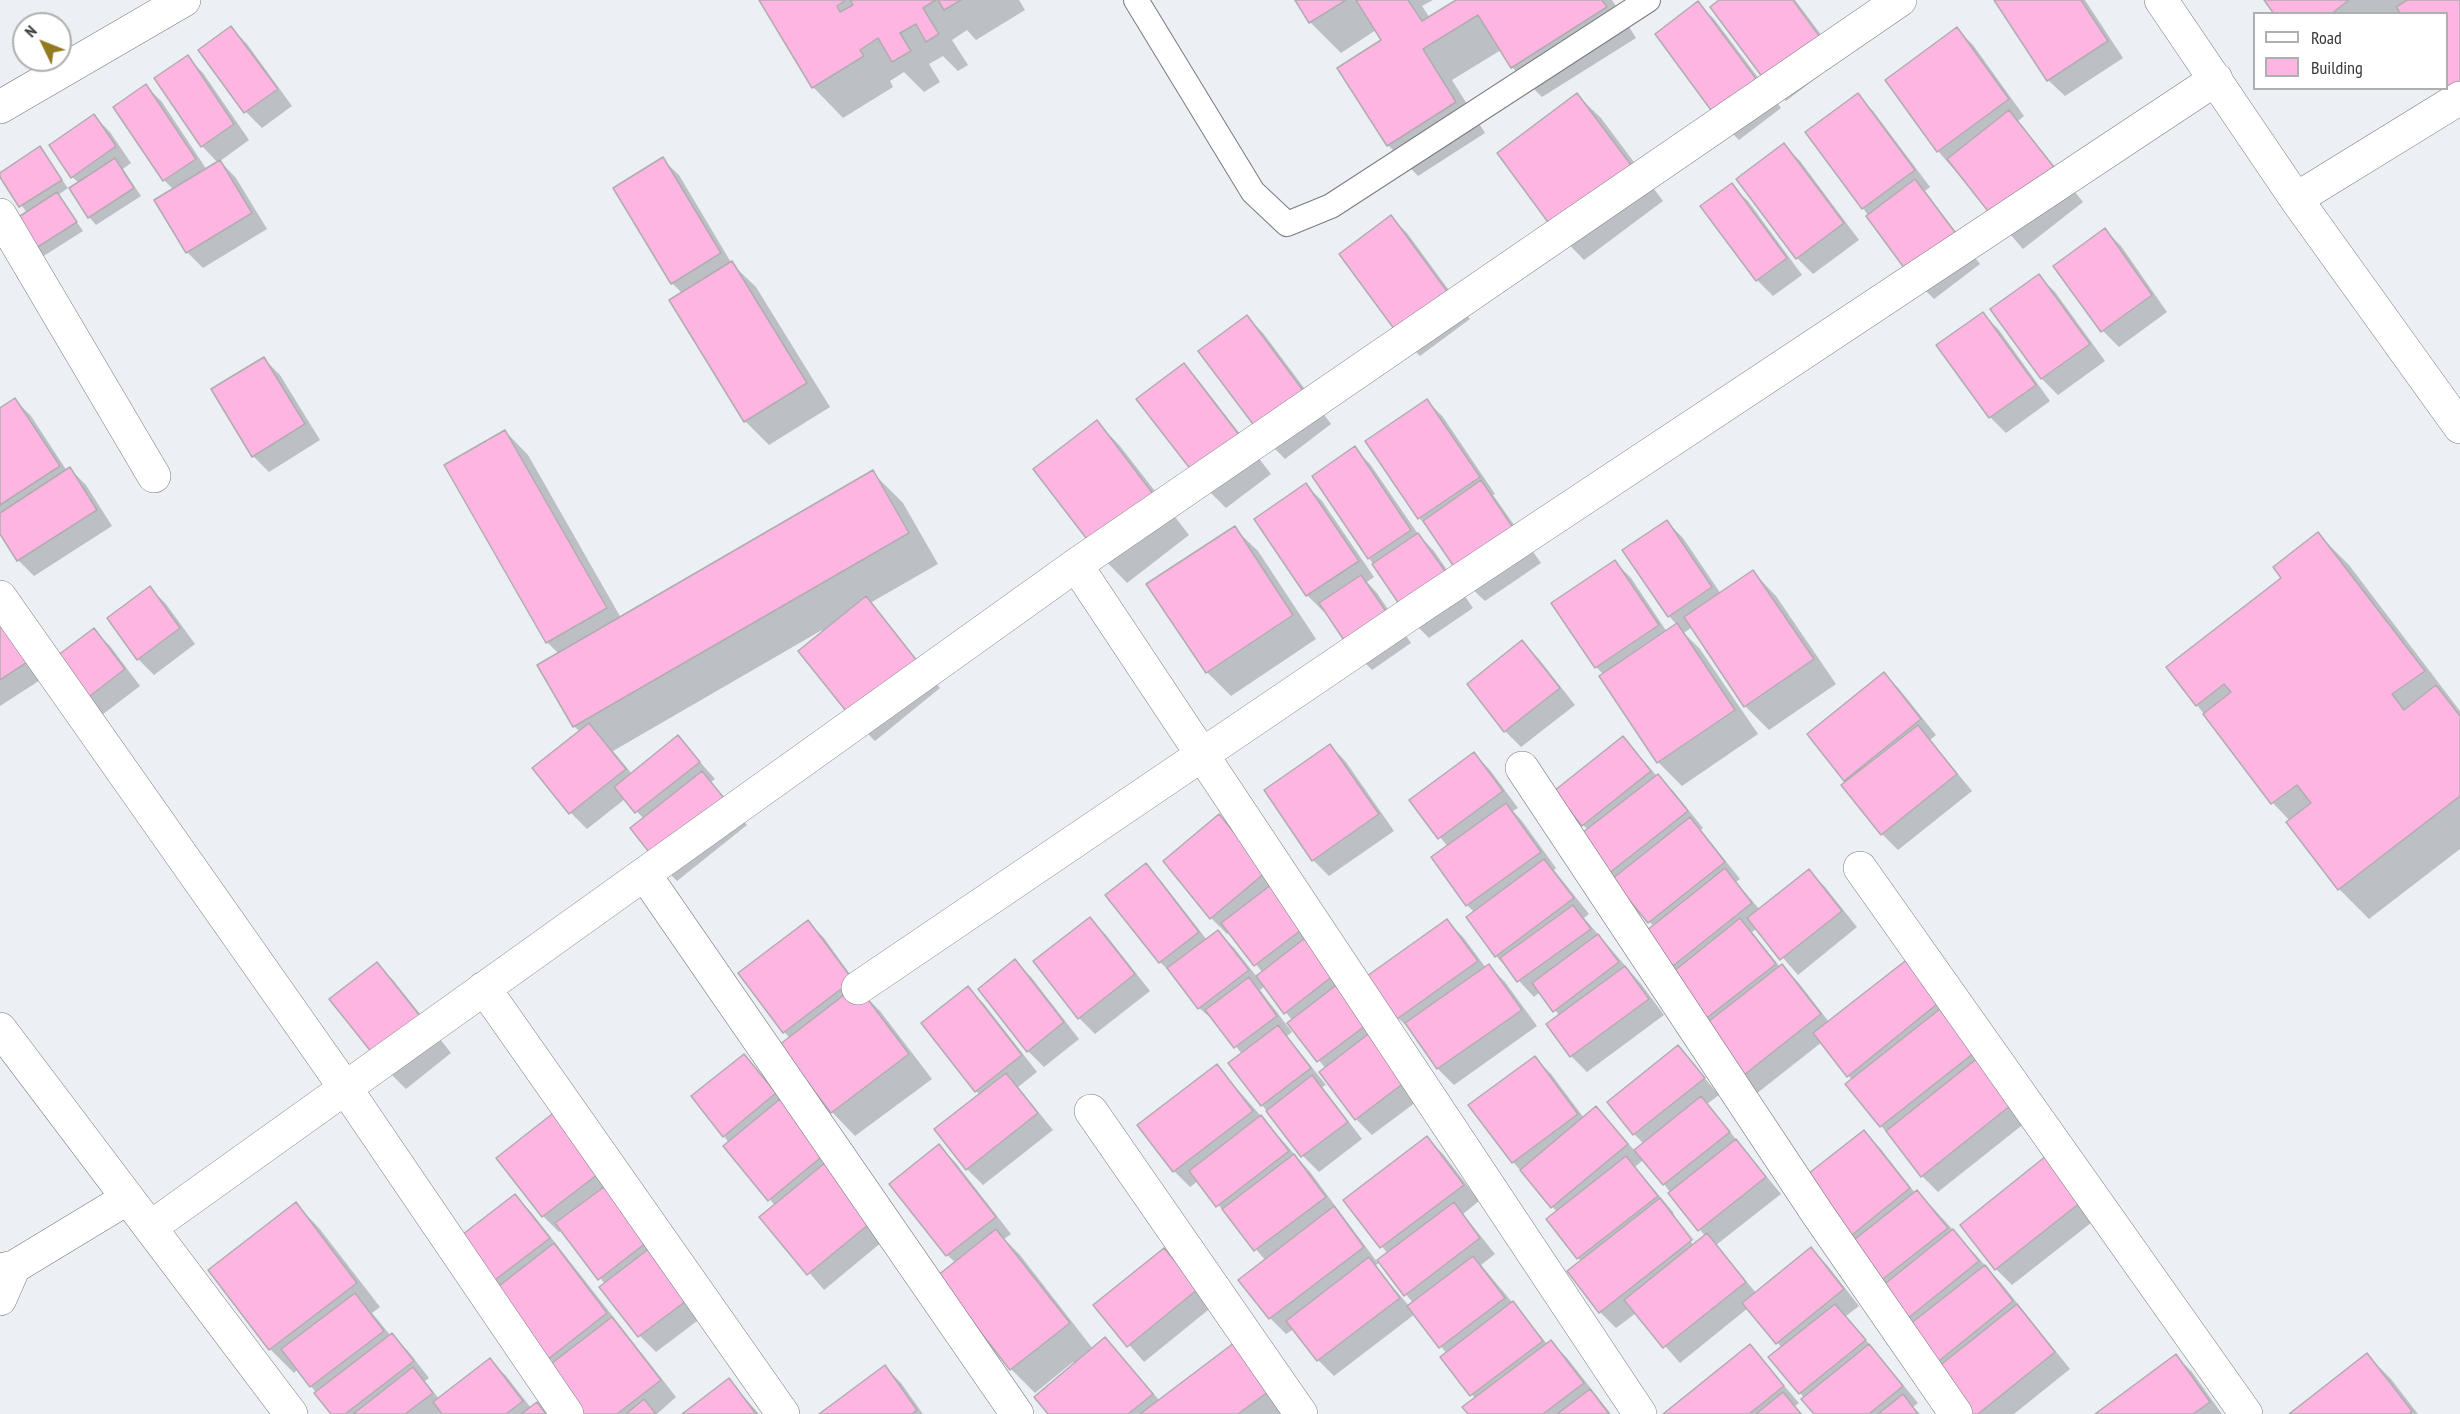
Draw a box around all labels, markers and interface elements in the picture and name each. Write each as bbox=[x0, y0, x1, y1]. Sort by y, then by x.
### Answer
north arrow bbox=[12, 12, 72, 72]
legend bbox=[2253, 12, 2448, 90]
text: N bbox=[20, 21, 41, 41]
text: Road bbox=[2311, 26, 2342, 49]
text: Building bbox=[2311, 56, 2363, 79]

